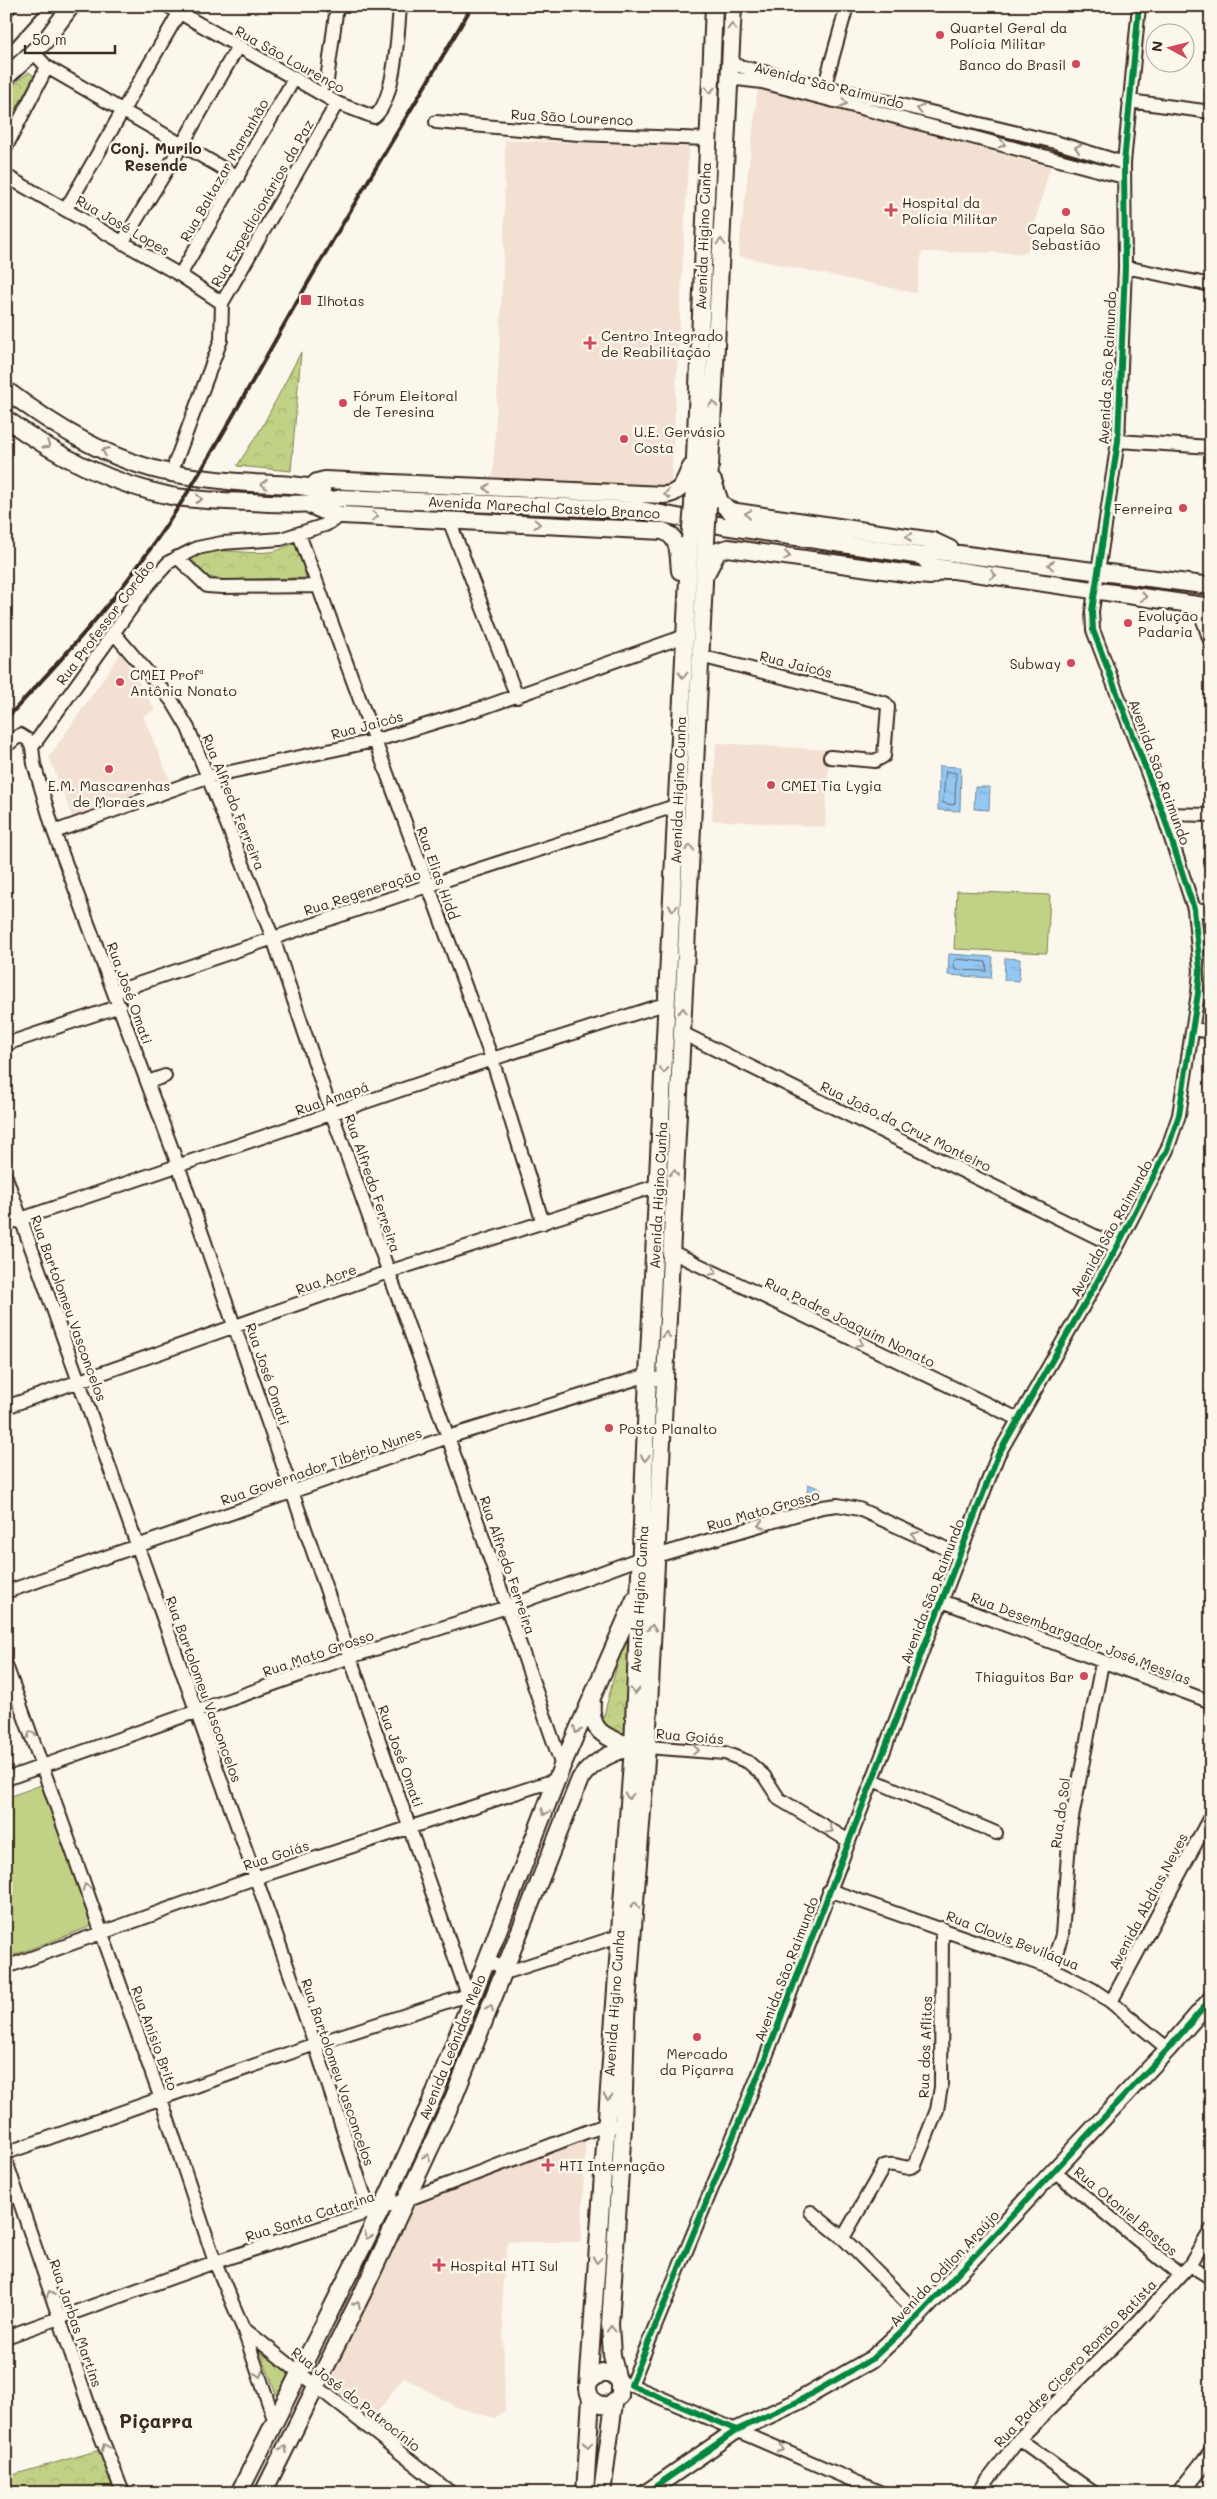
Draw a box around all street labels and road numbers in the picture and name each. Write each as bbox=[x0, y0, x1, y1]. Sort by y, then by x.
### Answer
street label: Rua São Lourenço bbox=[232, 21, 348, 97]
street label: Avenida São Raimundo bbox=[752, 57, 906, 113]
street label: Rua Baltazar Maranhão bbox=[175, 95, 273, 245]
street label: Rua São Lourenco bbox=[510, 104, 634, 130]
street label: Rua Expedicionários da Paz bbox=[206, 115, 318, 290]
street label: Avenida Higino Cunha bbox=[691, 162, 715, 310]
street label: Rua José Lopes bbox=[73, 190, 173, 260]
street label: Avenida São Raimundo bbox=[1093, 291, 1121, 445]
street label: Avenida Marechal Castelo Branco bbox=[428, 491, 660, 523]
street label: Rua Professor Cordão bbox=[52, 555, 158, 689]
street label: Rua Jaicós bbox=[758, 646, 834, 682]
street label: Avenida São Raimundo bbox=[1125, 697, 1195, 847]
street label: Rua Jaicós bbox=[329, 706, 405, 744]
street label: Avenida Higino Cunha bbox=[666, 716, 690, 864]
street label: Rua Alfredo Ferreira bbox=[198, 731, 270, 873]
street label: Rua Elias Hidd bbox=[412, 824, 464, 922]
street label: Rua Regeneração bbox=[301, 864, 423, 920]
street label: Rua José Omati bbox=[103, 939, 157, 1047]
street label: Rua João da Cruz Monteiro bbox=[817, 1076, 995, 1176]
street label: Rua Amapá bbox=[293, 1077, 371, 1119]
street label: Rua Alfredo Ferreira bbox=[340, 1111, 406, 1255]
street label: Avenida Higino Cunha bbox=[645, 1121, 671, 1269]
street label: Avenida São Raimundo bbox=[1065, 1156, 1157, 1300]
street label: Rua Bartolomeu Vasconcelos bbox=[26, 1212, 112, 1404]
street label: Rua Acre bbox=[293, 1259, 359, 1299]
street label: Rua Padre Joaquim Nonato bbox=[762, 1272, 938, 1372]
street label: Rua José Omati bbox=[242, 1320, 294, 1428]
street label: Rua Governador Tibério Nunes bbox=[218, 1423, 424, 1509]
street label: Rua Mato Grosso bbox=[704, 1485, 822, 1535]
street label: Rua Alfredo Ferreira bbox=[475, 1493, 541, 1637]
street label: Avenida São Raimundo bbox=[896, 1516, 968, 1666]
street label: Avenida Higino Cunha bbox=[626, 1525, 652, 1673]
street label: Rua Desembargador José Messias bbox=[968, 1587, 1194, 1689]
street label: Rua Bartolomeu Vasconcelos bbox=[161, 1593, 247, 1785]
street label: Rua Mato Grosso bbox=[260, 1625, 376, 1681]
street label: Rua José Omati bbox=[374, 1702, 428, 1810]
street label: Rua Goiás bbox=[655, 1724, 725, 1748]
street label: Rua do Sol bbox=[1046, 1776, 1074, 1850]
street label: Avenida Abdias Neves bbox=[1104, 1829, 1192, 1973]
street label: Rua Goiás bbox=[241, 1835, 311, 1875]
street label: Avenida São Raimundo bbox=[750, 1894, 822, 2044]
street label: Rua Clovis Beviláqua bbox=[944, 1906, 1082, 1974]
street label: Avenida Higino Cunha bbox=[599, 1929, 629, 2077]
street label: Avenida Leônidas Melo bbox=[414, 1971, 490, 2123]
street label: Rua Bartolomeu Vasconcelos bbox=[297, 1976, 379, 2168]
street label: Rua Anísio Brito bbox=[127, 1983, 183, 2093]
street label: Rua dos Aflitos bbox=[914, 1995, 936, 2099]
street label: Rua Otoniel Bastos bbox=[1070, 2162, 1182, 2260]
street label: Rua Santa Catarina bbox=[243, 2186, 377, 2246]
street label: Avenida Odilon Araújo bbox=[885, 2206, 1003, 2330]
street label: Rua Jarbas Martins bbox=[45, 2257, 107, 2389]
street label: Rua Padre Cicero Romão Batista bbox=[989, 2275, 1161, 2451]
street label: Rua José do Patrocínio bbox=[287, 2343, 425, 2455]

